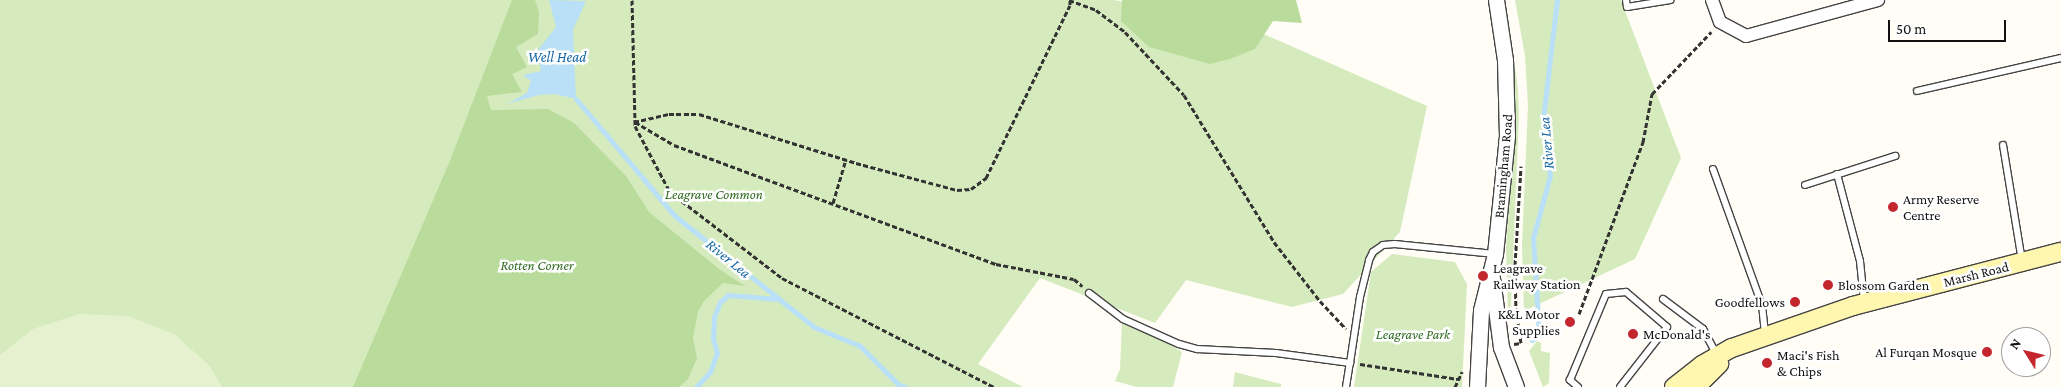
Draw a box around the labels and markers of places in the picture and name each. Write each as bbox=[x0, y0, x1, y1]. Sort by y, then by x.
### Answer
place label: Army Reserve Centre bbox=[1903, 191, 1979, 223]
marker: Army Reserve Centre bbox=[1887, 201, 1899, 213]
place label: Leagrave Railway Station bbox=[1493, 260, 1581, 292]
marker: Leagrave Railway Station bbox=[1477, 270, 1489, 282]
place label: Blossom Garden bbox=[1838, 277, 1929, 293]
marker: Blossom Garden bbox=[1822, 279, 1834, 291]
place label: Goodfellows bbox=[1715, 294, 1785, 310]
marker: Goodfellows bbox=[1789, 296, 1801, 308]
place label: K&L Motor Supplies bbox=[1498, 306, 1560, 338]
marker: K&L Motor Supplies bbox=[1564, 316, 1576, 328]
place label: McDonald's bbox=[1643, 326, 1710, 342]
marker: McDonald's bbox=[1627, 328, 1639, 340]
place label: Al Furqan Mosque bbox=[1875, 344, 1977, 360]
marker: Al Furqan Mosque bbox=[1981, 346, 1993, 358]
place label: Maci's Fish & Chips bbox=[1777, 347, 1839, 380]
marker: Maci's Fish & Chips bbox=[1761, 357, 1773, 369]

